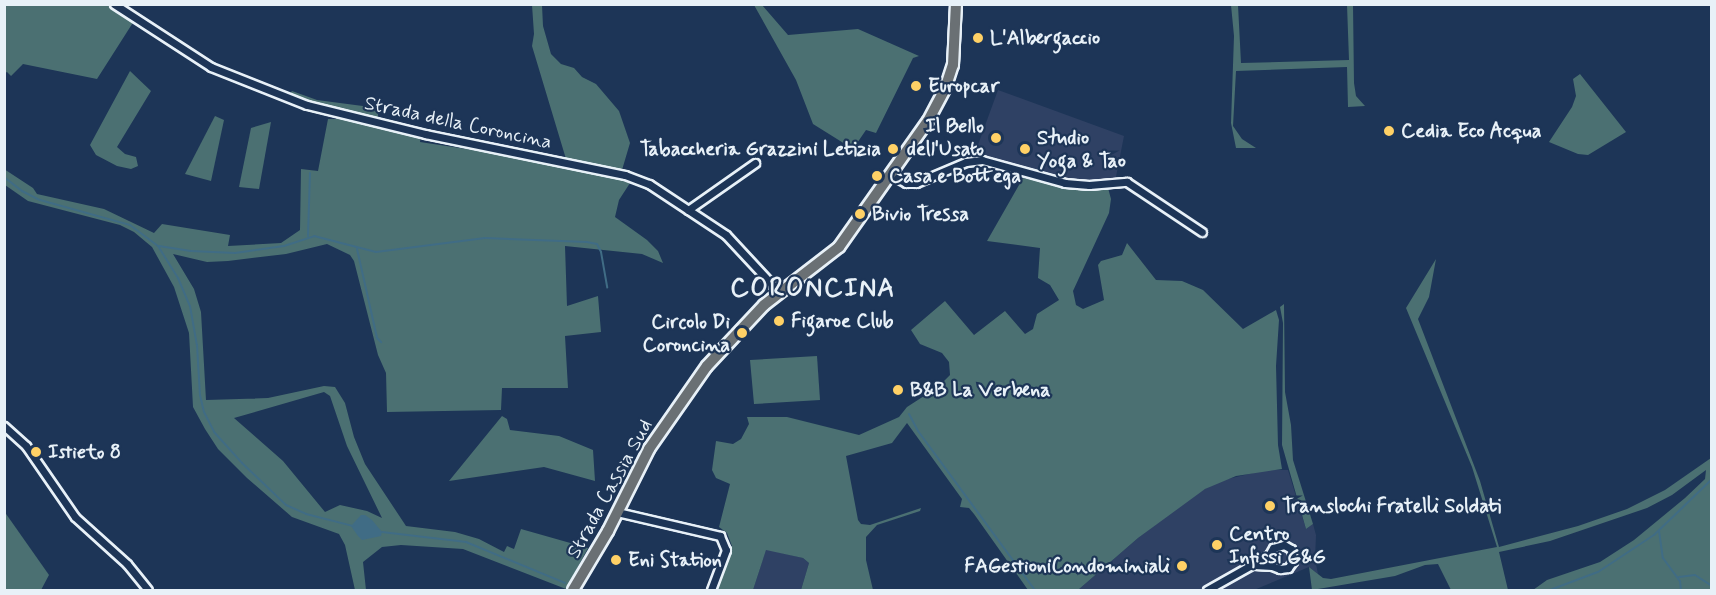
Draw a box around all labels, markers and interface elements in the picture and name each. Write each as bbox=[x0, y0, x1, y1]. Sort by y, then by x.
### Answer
place label: L'Albergaccio bbox=[990, 26, 1100, 50]
marker: L'Albergaccio bbox=[971, 31, 985, 45]
place label: Europcar bbox=[928, 74, 999, 98]
marker: Europcar bbox=[909, 79, 923, 93]
street label: Strada della Coroncina bbox=[361, 91, 555, 155]
place label: Il Bello dell'Usato bbox=[907, 114, 984, 161]
place label: Cedia Eco Acqua bbox=[1401, 119, 1541, 143]
marker: Cedia Eco Acqua bbox=[1382, 124, 1396, 138]
place label: Studio Yoga & Tao bbox=[1037, 126, 1126, 173]
marker: Il Bello dell'Usato bbox=[989, 131, 1003, 145]
place label: Tabaccheria Grazzini Letizia bbox=[639, 137, 881, 161]
marker: Tabaccheria Grazzini Letizia bbox=[886, 142, 900, 156]
marker: Studio Yoga & Tao bbox=[1018, 142, 1032, 156]
place label: Casa e Bottega bbox=[889, 164, 1021, 188]
marker: Casa e Bottega bbox=[870, 169, 884, 183]
place label: Bivio Tressa bbox=[872, 202, 969, 226]
marker: Bivio Tressa bbox=[853, 207, 867, 221]
district label: CORONCINA bbox=[734, 274, 892, 306]
place label: Figaroe Club bbox=[791, 309, 896, 333]
place label: Circolo Di Coroncina bbox=[643, 310, 730, 357]
marker: Figaroe Club bbox=[772, 314, 786, 328]
marker: Circolo Di Coroncina bbox=[735, 326, 749, 340]
place label: B&B La Verbena bbox=[910, 378, 1050, 402]
marker: B&B La Verbena bbox=[891, 383, 905, 397]
street label: Strada Cassia Sud bbox=[562, 415, 658, 563]
place label: Istieto 8 bbox=[48, 440, 121, 464]
marker: Istieto 8 bbox=[29, 445, 43, 459]
place label: Translochi Fratelli Soldati bbox=[1282, 494, 1502, 518]
marker: Translochi Fratelli Soldati bbox=[1263, 499, 1277, 513]
place label: Centro Infissi G&G bbox=[1229, 522, 1325, 569]
marker: Centro Infissi G&G bbox=[1210, 538, 1224, 552]
place label: Eni Station bbox=[628, 548, 719, 572]
marker: Eni Station bbox=[609, 553, 623, 567]
place label: FAGestioniCondominiali bbox=[964, 554, 1170, 578]
marker: FAGestioniCondominiali bbox=[1175, 559, 1189, 573]

